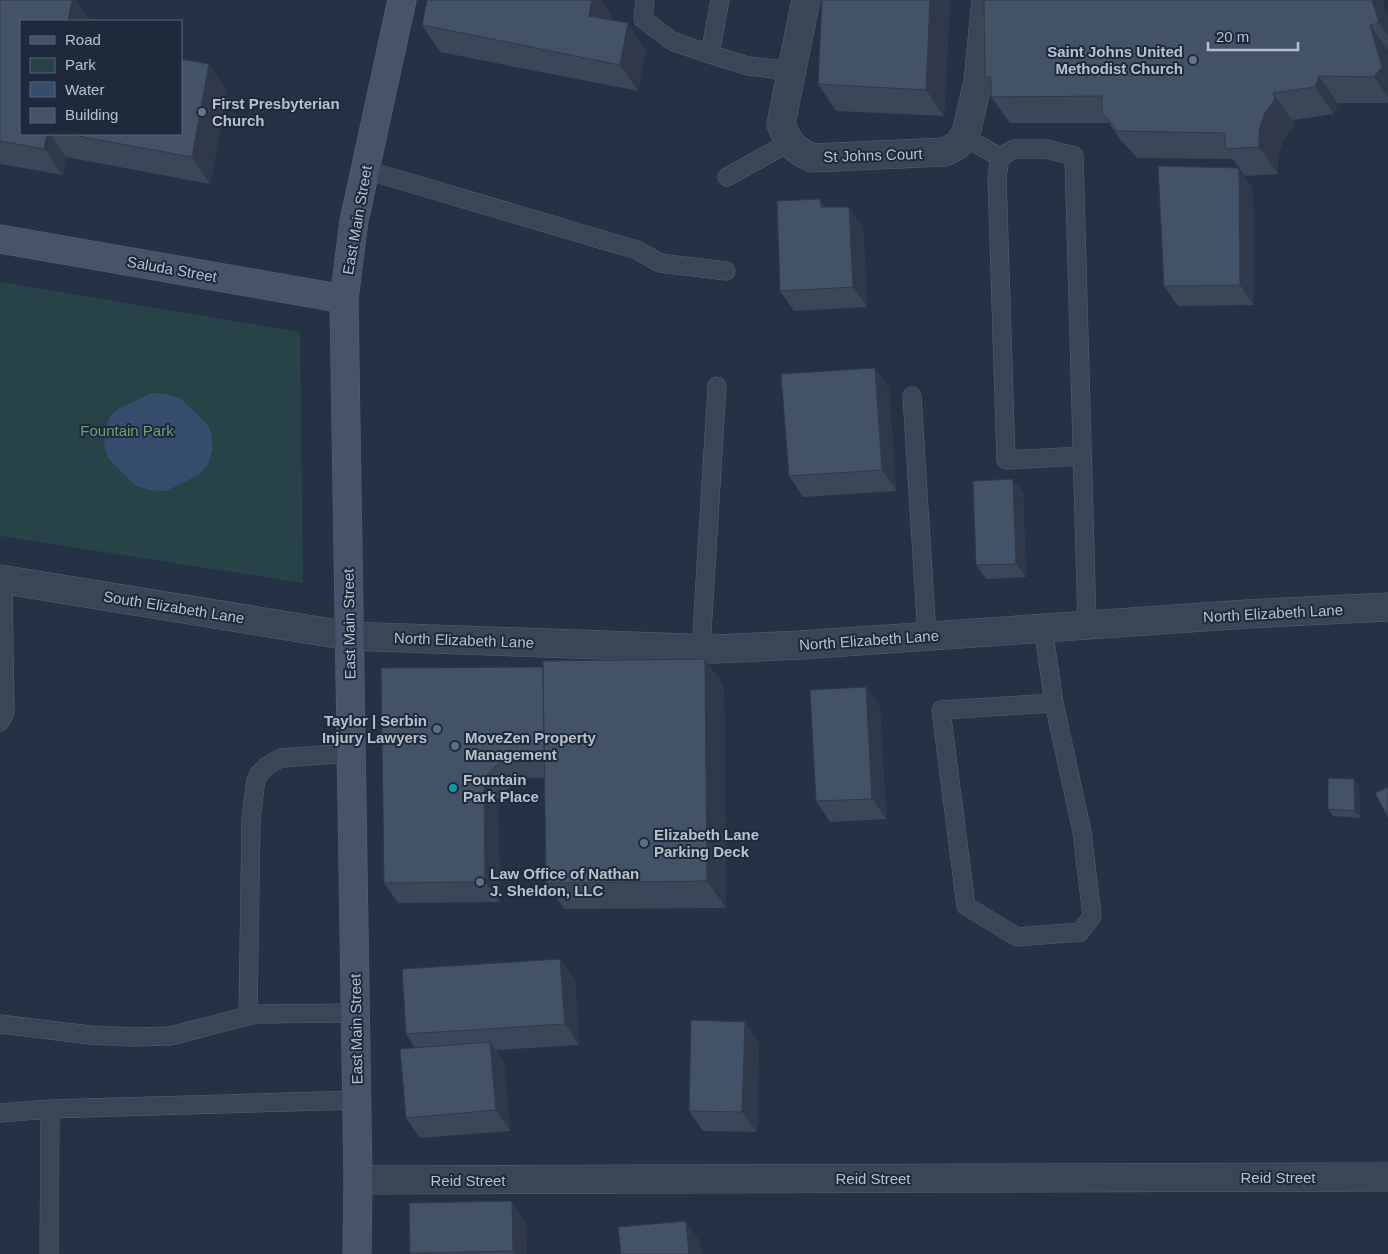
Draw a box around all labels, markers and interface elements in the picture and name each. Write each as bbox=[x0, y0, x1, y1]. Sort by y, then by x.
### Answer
legend bbox=[20, 20, 182, 135]
scale bar bbox=[1208, 20, 1298, 52]
text: 20 m bbox=[1216, 28, 1249, 45]
text: Road bbox=[65, 31, 101, 48]
place label: Saint Johns United Methodist Church bbox=[1047, 43, 1183, 77]
marker: Saint Johns United Methodist Church bbox=[1187, 54, 1199, 66]
text: Park bbox=[65, 56, 96, 73]
text: Water bbox=[65, 81, 104, 98]
place label: First Presbyterian Church bbox=[212, 95, 340, 129]
text: Building bbox=[65, 106, 118, 123]
marker: First Presbyterian Church bbox=[196, 106, 208, 118]
street label: St Johns Court bbox=[823, 145, 924, 165]
street label: East Main Street bbox=[339, 163, 375, 276]
street label: Saluda Street bbox=[126, 253, 219, 285]
park label: Fountain Park bbox=[80, 422, 174, 439]
street label: East Main Street bbox=[340, 568, 358, 680]
street label: South Elizabeth Lane bbox=[102, 587, 246, 627]
street label: North Elizabeth Lane bbox=[1203, 601, 1343, 625]
street label: North Elizabeth Lane bbox=[799, 627, 939, 653]
street label: North Elizabeth Lane bbox=[394, 629, 534, 651]
place label: Taylor | Serbin Injury Lawyers bbox=[322, 712, 427, 746]
marker: Taylor | Serbin Injury Lawyers bbox=[431, 723, 443, 735]
place label: MoveZen Property Management bbox=[465, 729, 597, 763]
marker: MoveZen Property Management bbox=[449, 740, 461, 752]
place label: Fountain Park Place bbox=[463, 771, 539, 805]
marker: Fountain Park Place bbox=[447, 782, 459, 794]
place label: Elizabeth Lane Parking Deck bbox=[654, 826, 759, 860]
marker: Elizabeth Lane Parking Deck bbox=[638, 837, 650, 849]
place label: Law Office of Nathan J. Sheldon, LLC bbox=[490, 865, 639, 899]
marker: Law Office of Nathan J. Sheldon, LLC bbox=[474, 876, 486, 888]
street label: East Main Street bbox=[347, 973, 365, 1085]
street label: Reid Street bbox=[1240, 1169, 1316, 1186]
street label: Reid Street bbox=[835, 1170, 911, 1187]
street label: Reid Street bbox=[430, 1172, 506, 1189]

